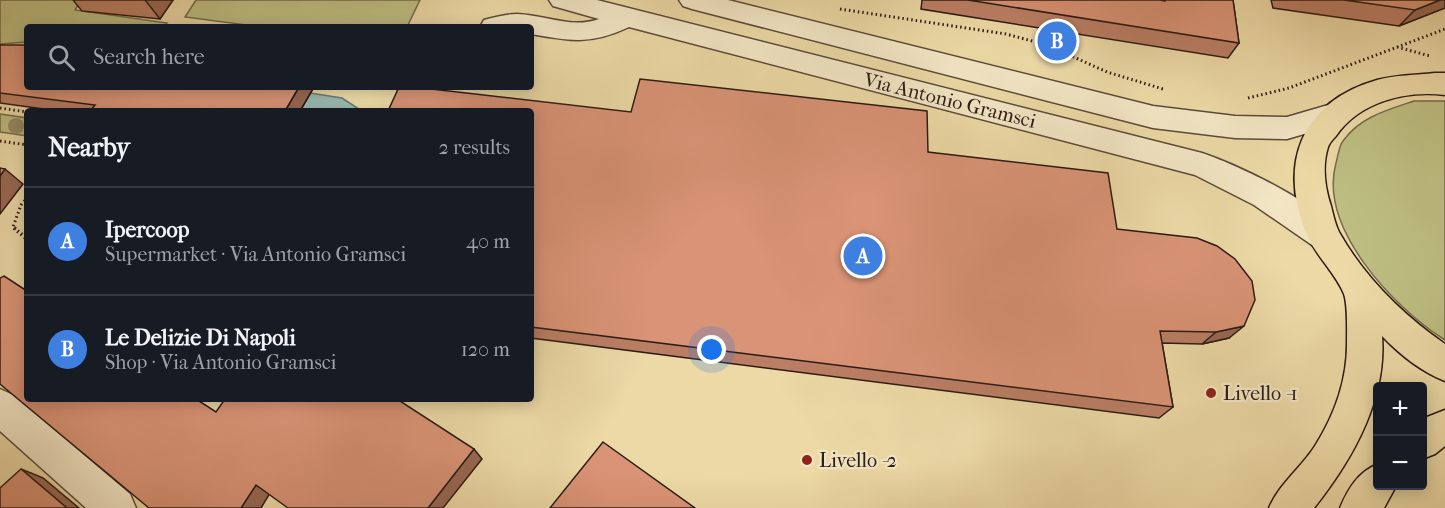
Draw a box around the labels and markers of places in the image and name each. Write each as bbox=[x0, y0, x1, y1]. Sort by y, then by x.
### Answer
pin: B bbox=[1038, 18, 1076, 63]
pin: A bbox=[844, 234, 882, 278]
place label: Livello -1 bbox=[1223, 382, 1298, 405]
marker: Livello -1 bbox=[1204, 386, 1218, 400]
place label: Livello -2 bbox=[819, 449, 897, 472]
marker: Livello -2 bbox=[800, 453, 814, 467]

